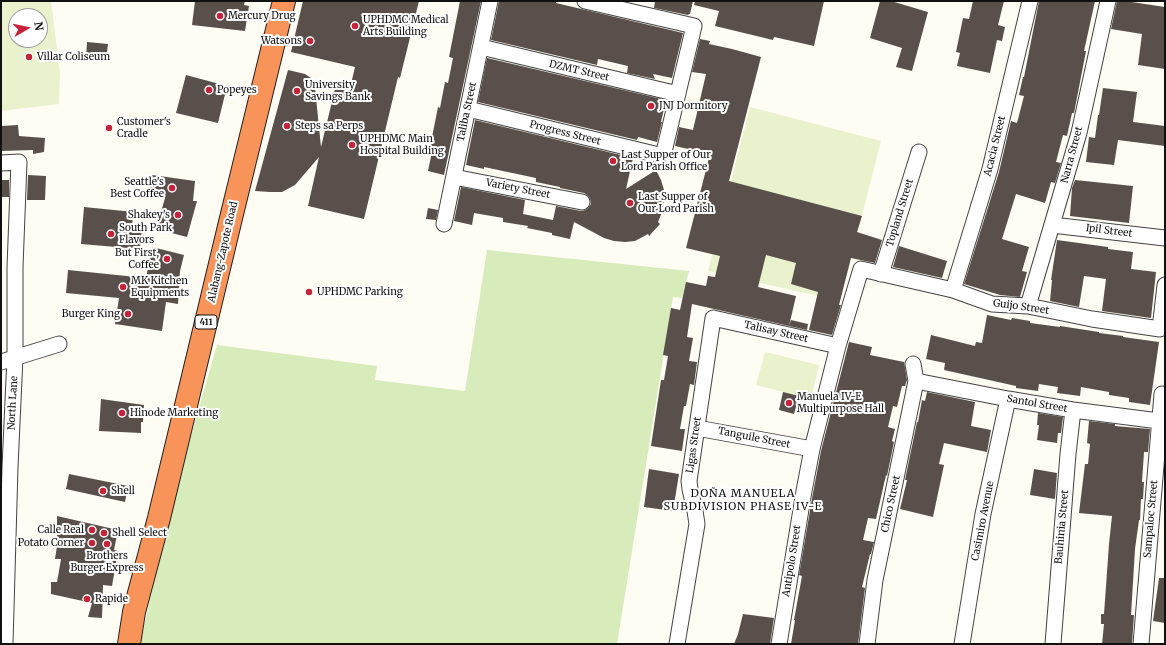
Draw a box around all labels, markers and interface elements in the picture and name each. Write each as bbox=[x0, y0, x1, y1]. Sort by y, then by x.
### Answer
north arrow bbox=[8, 8, 48, 48]
place label: Mercury Drug bbox=[228, 10, 296, 22]
marker: Mercury Drug bbox=[215, 11, 225, 21]
place label: UPHDMC Medical Arts Building bbox=[363, 14, 449, 38]
text: N bbox=[31, 21, 46, 32]
marker: UPHDMC Medical Arts Building bbox=[350, 21, 360, 31]
place label: Watsons bbox=[261, 35, 302, 47]
marker: Watsons bbox=[305, 36, 315, 46]
place label: Villar Coliseum bbox=[37, 51, 110, 63]
marker: Villar Coliseum bbox=[24, 52, 34, 62]
street label: DZMT Street bbox=[548, 58, 610, 84]
place label: University Savings Bank bbox=[305, 79, 370, 102]
street label: Taliba Street bbox=[455, 81, 479, 143]
place label: Popeyes bbox=[217, 84, 257, 96]
marker: Popeyes bbox=[204, 85, 214, 95]
marker: University Savings Bank bbox=[292, 86, 302, 96]
place label: JNJ Dormitory bbox=[659, 100, 727, 112]
marker: JNJ Dormitory bbox=[646, 101, 656, 111]
street label: Acacia Street bbox=[982, 114, 1008, 178]
place label: Customer's Cradle bbox=[117, 116, 171, 140]
street label: Progress Street bbox=[528, 118, 602, 148]
place label: Steps sa Perps bbox=[295, 120, 363, 132]
marker: Steps sa Perps bbox=[282, 121, 292, 131]
marker: Customer's Cradle bbox=[104, 123, 114, 133]
street label: Narra Street bbox=[1059, 125, 1085, 185]
place label: UPHDMC Main Hospital Building bbox=[360, 133, 444, 156]
marker: UPHDMC Main Hospital Building bbox=[347, 140, 357, 150]
place label: Last Supper of Our Lord Parish Office bbox=[621, 149, 711, 172]
marker: Last Supper of Our Lord Parish Office bbox=[608, 156, 618, 166]
place label: Seattle's Best Coffee bbox=[110, 176, 164, 200]
street label: Variety Street bbox=[485, 177, 551, 201]
street label: Topland Street bbox=[884, 177, 916, 249]
marker: Seattle's Best Coffee bbox=[167, 183, 177, 193]
place label: Last Supper of Our Lord Parish bbox=[638, 191, 714, 214]
marker: Last Supper of Our Lord Parish bbox=[625, 198, 635, 208]
street label: Alabang-Zapote Road bbox=[206, 200, 240, 304]
place label: Shakey's bbox=[128, 209, 170, 221]
marker: Shakey's bbox=[173, 210, 183, 220]
place label: South Park Flavors bbox=[119, 222, 172, 246]
street label: Ipil Street bbox=[1085, 222, 1133, 240]
marker: South Park Flavors bbox=[106, 229, 116, 239]
place label: But First, Coffee bbox=[115, 247, 159, 270]
marker: But First, Coffee bbox=[162, 254, 172, 264]
place label: MK Kitchen Equipments bbox=[131, 275, 189, 298]
marker: MK Kitchen Equipments bbox=[118, 282, 128, 292]
place label: UPHDMC Parking bbox=[317, 286, 403, 298]
marker: UPHDMC Parking bbox=[304, 287, 314, 297]
street label: Guijo Street bbox=[992, 297, 1050, 317]
place label: Burger King bbox=[62, 308, 120, 320]
marker: Burger King bbox=[123, 309, 133, 319]
road number: 411 bbox=[195, 315, 217, 329]
street label: Talisay Street bbox=[743, 319, 809, 345]
street label: North Lane bbox=[6, 375, 20, 431]
place label: Manuela IV-E Multipurpose Hall bbox=[797, 391, 884, 414]
street label: Santol Street bbox=[1006, 393, 1068, 415]
marker: Manuela IV-E Multipurpose Hall bbox=[784, 398, 794, 408]
place label: Hinode Marketing bbox=[130, 407, 218, 419]
marker: Hinode Marketing bbox=[117, 408, 127, 418]
street label: Ligas Street bbox=[684, 416, 704, 474]
street label: Tanguile Street bbox=[717, 425, 791, 451]
street label: Chico Street bbox=[879, 474, 903, 534]
street label: Casimiro Avenue bbox=[969, 480, 997, 562]
street label: Sampaloc Street bbox=[1142, 480, 1160, 558]
place label: Shell bbox=[111, 485, 135, 497]
marker: Shell bbox=[98, 486, 108, 496]
district label: DOÑA MANUELA SUBDIVISION PHASE IV-E bbox=[664, 487, 822, 513]
street label: Bauhinia Street bbox=[1053, 489, 1071, 565]
place label: Calle Real bbox=[38, 524, 84, 536]
street label: Antipolo Street bbox=[780, 524, 804, 598]
marker: Calle Real bbox=[87, 525, 97, 535]
place label: Shell Select bbox=[112, 527, 167, 539]
marker: Shell Select bbox=[99, 528, 109, 538]
place label: Potato Corner bbox=[18, 537, 84, 549]
marker: Potato Corner bbox=[87, 538, 97, 548]
marker: Brothers Burger Express bbox=[102, 539, 112, 549]
place label: Brothers Burger Express bbox=[70, 550, 144, 574]
place label: Rapide bbox=[95, 593, 128, 605]
marker: Rapide bbox=[82, 594, 92, 604]

